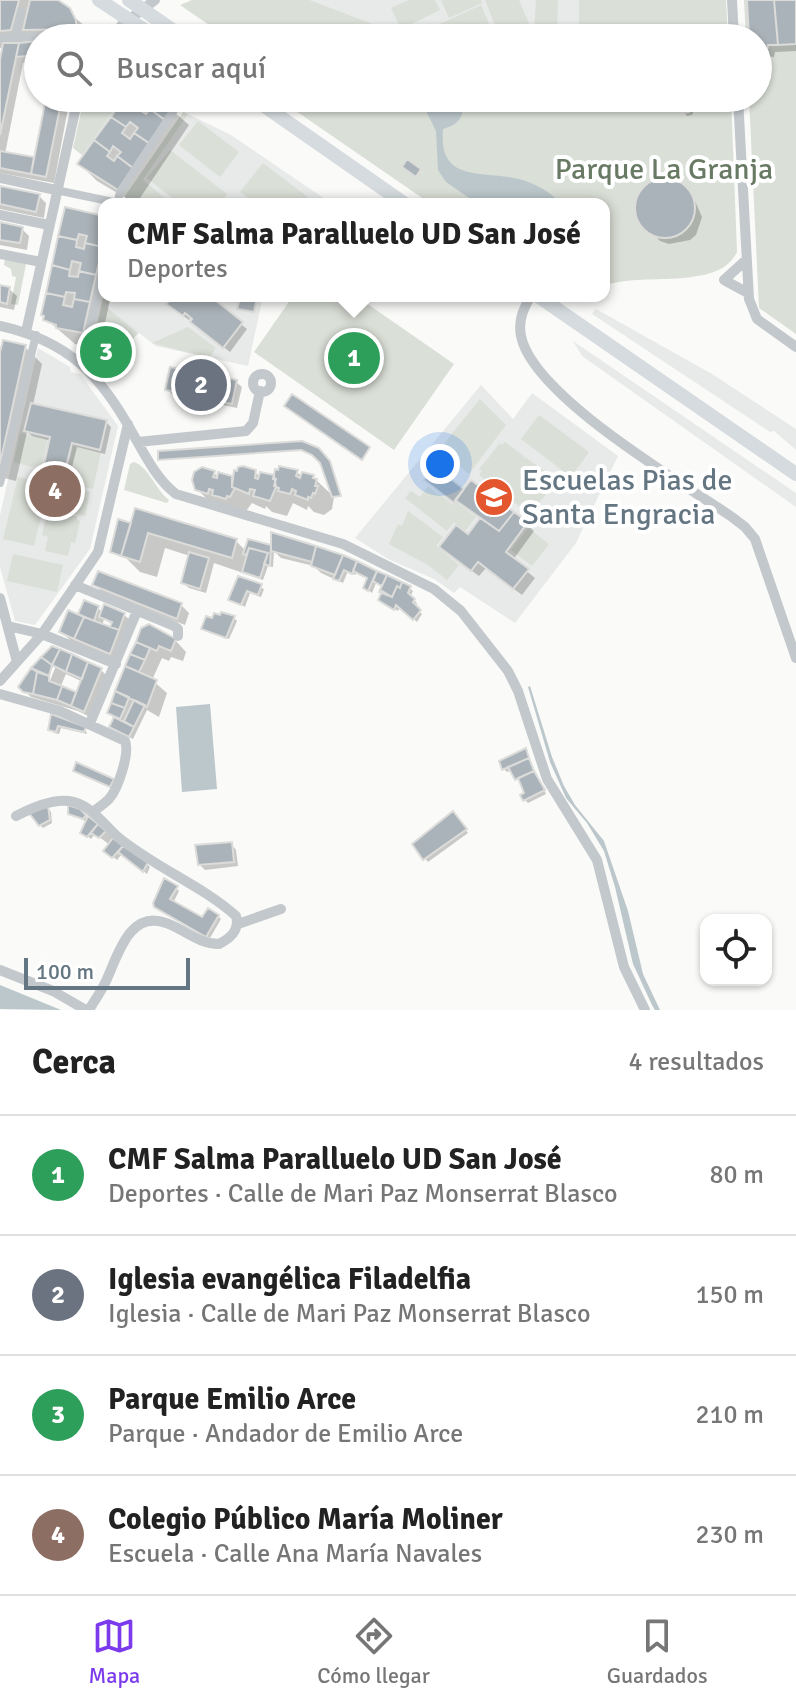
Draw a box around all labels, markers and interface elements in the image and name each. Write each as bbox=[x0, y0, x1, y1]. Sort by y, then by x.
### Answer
search box bbox=[24, 24, 772, 112]
icon: search bbox=[52, 46, 96, 90]
text: Buscar aquí bbox=[116, 50, 266, 87]
park label: Parque La Granja bbox=[555, 151, 773, 188]
popup bbox=[98, 198, 610, 302]
text: CMF Salma Paralluelo UD San José bbox=[127, 216, 581, 253]
text: Deportes bbox=[127, 253, 228, 285]
pin: 3 bbox=[80, 322, 132, 382]
pin: 1 bbox=[328, 328, 380, 388]
pin: 2 bbox=[175, 355, 227, 415]
your location bbox=[420, 444, 460, 484]
pin: 4 bbox=[29, 461, 81, 521]
place label: Escuelas Pias de Santa Engracia bbox=[522, 462, 732, 533]
school or university icon: Escuelas Pias de Santa Engracia bbox=[473, 476, 515, 518]
map controls bbox=[700, 914, 772, 986]
button: locate bbox=[700, 914, 772, 986]
scale bar bbox=[24, 954, 190, 990]
text: 100 m bbox=[36, 958, 94, 985]
text: Cerca bbox=[32, 1041, 116, 1083]
text: 4 resultados bbox=[628, 1046, 764, 1078]
text: CMF Salma Paralluelo UD San José bbox=[108, 1141, 562, 1178]
text: 1 bbox=[51, 1159, 65, 1191]
text: 80 m bbox=[709, 1159, 764, 1191]
text: Deportes · Calle de Mari Paz Monserrat Blasco bbox=[108, 1178, 618, 1210]
text: Iglesia evangélica Filadelfia bbox=[108, 1261, 471, 1298]
text: 2 bbox=[51, 1279, 65, 1311]
text: 150 m bbox=[695, 1279, 764, 1311]
text: Iglesia · Calle de Mari Paz Monserrat Blasco bbox=[108, 1298, 590, 1330]
text: Parque Emilio Arce bbox=[108, 1381, 356, 1418]
text: 3 bbox=[51, 1399, 65, 1431]
text: 210 m bbox=[695, 1399, 764, 1431]
text: Parque · Andador de Emilio Arce bbox=[108, 1418, 463, 1450]
text: Colegio Público María Moliner bbox=[108, 1501, 503, 1538]
text: 4 bbox=[51, 1519, 65, 1551]
text: 230 m bbox=[695, 1519, 764, 1551]
text: Escuela · Calle Ana María Navales bbox=[108, 1538, 482, 1570]
tab: Mapa bbox=[88, 1614, 140, 1689]
tab: Cómo llegar bbox=[317, 1614, 430, 1689]
tab: Guardados bbox=[607, 1614, 708, 1689]

